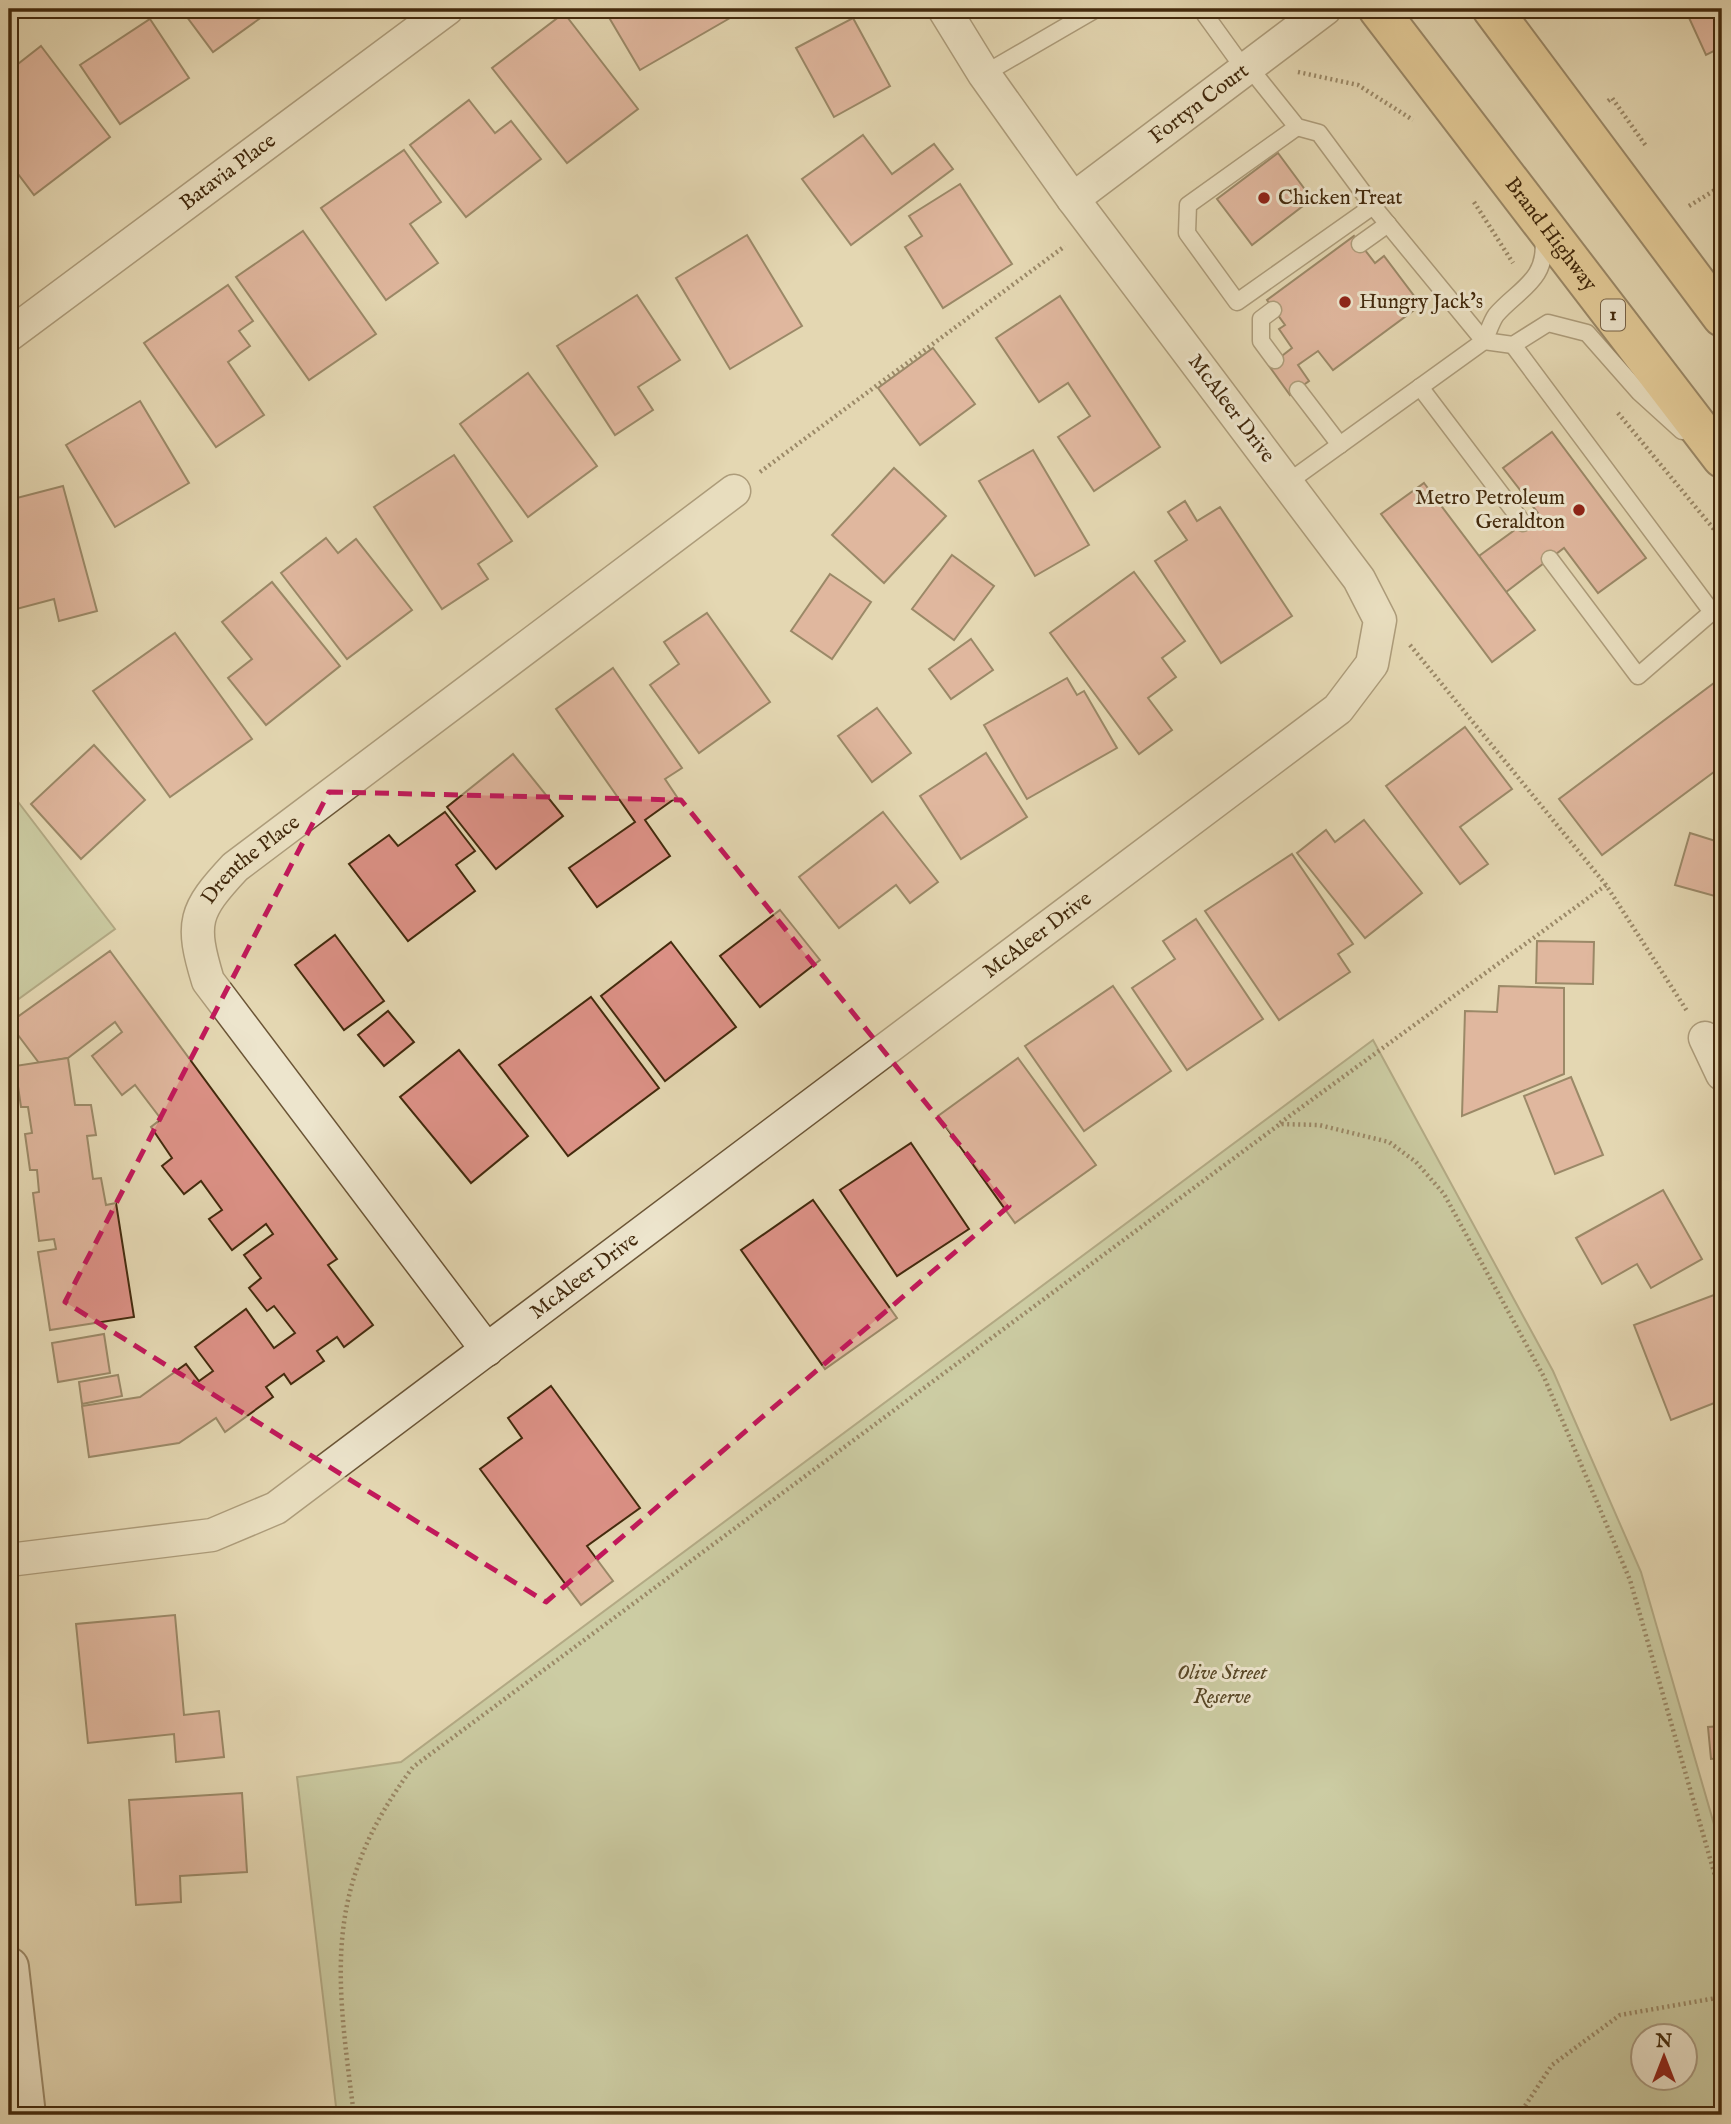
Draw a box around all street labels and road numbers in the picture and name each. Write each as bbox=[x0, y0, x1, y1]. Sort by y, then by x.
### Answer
street label: Fortyn Court bbox=[1144, 58, 1254, 150]
street label: Batavia Place bbox=[174, 127, 282, 217]
street label: Brand Highway bbox=[1498, 172, 1603, 297]
road number: 1 bbox=[1601, 300, 1625, 330]
street label: McAleer Drive bbox=[1181, 349, 1281, 469]
street label: Drenthe Place bbox=[195, 809, 306, 910]
street label: McAleer Drive bbox=[978, 885, 1097, 985]
street label: McAleer Drive bbox=[525, 1226, 644, 1326]

